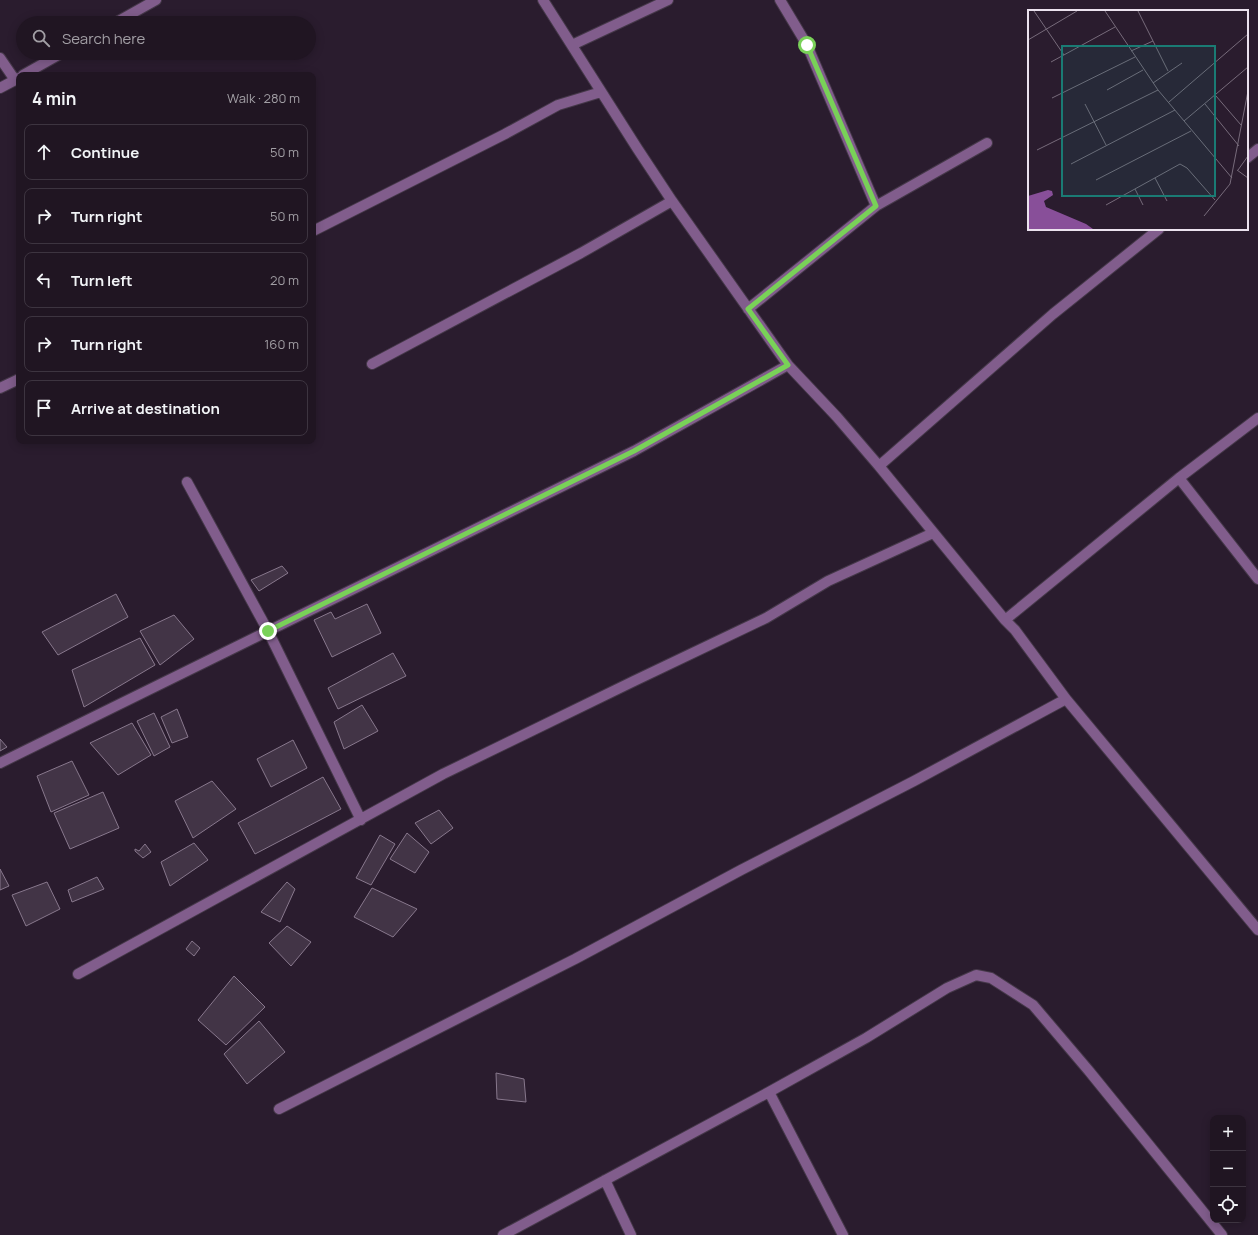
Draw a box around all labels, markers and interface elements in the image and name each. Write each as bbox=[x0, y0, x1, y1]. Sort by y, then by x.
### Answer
inset map bbox=[1028, 10, 1248, 230]
search box bbox=[16, 16, 316, 60]
icon: search bbox=[30, 27, 52, 49]
text: Search here bbox=[62, 28, 145, 49]
route start bbox=[798, 36, 816, 54]
text: 4 min bbox=[32, 87, 76, 110]
text: Walk · 280 m bbox=[227, 89, 300, 107]
icon: ahead bbox=[33, 141, 55, 163]
text: Continue bbox=[71, 142, 139, 163]
text: 50 m bbox=[270, 143, 299, 161]
icon: right bbox=[33, 205, 55, 227]
text: Turn right bbox=[71, 206, 142, 227]
text: 50 m bbox=[270, 207, 299, 225]
icon: left bbox=[33, 269, 55, 291]
text: Turn left bbox=[71, 270, 133, 291]
text: 20 m bbox=[270, 271, 299, 289]
icon: right bbox=[33, 333, 55, 355]
text: Turn right bbox=[71, 334, 142, 355]
text: 160 m bbox=[264, 335, 299, 353]
icon: arrive bbox=[33, 397, 55, 419]
text: Arrive at destination bbox=[71, 398, 220, 419]
route end bbox=[259, 622, 277, 640]
map controls bbox=[1210, 1115, 1246, 1223]
button: + bbox=[1210, 1115, 1246, 1151]
button: − bbox=[1210, 1151, 1246, 1187]
button: locate bbox=[1210, 1187, 1246, 1223]

